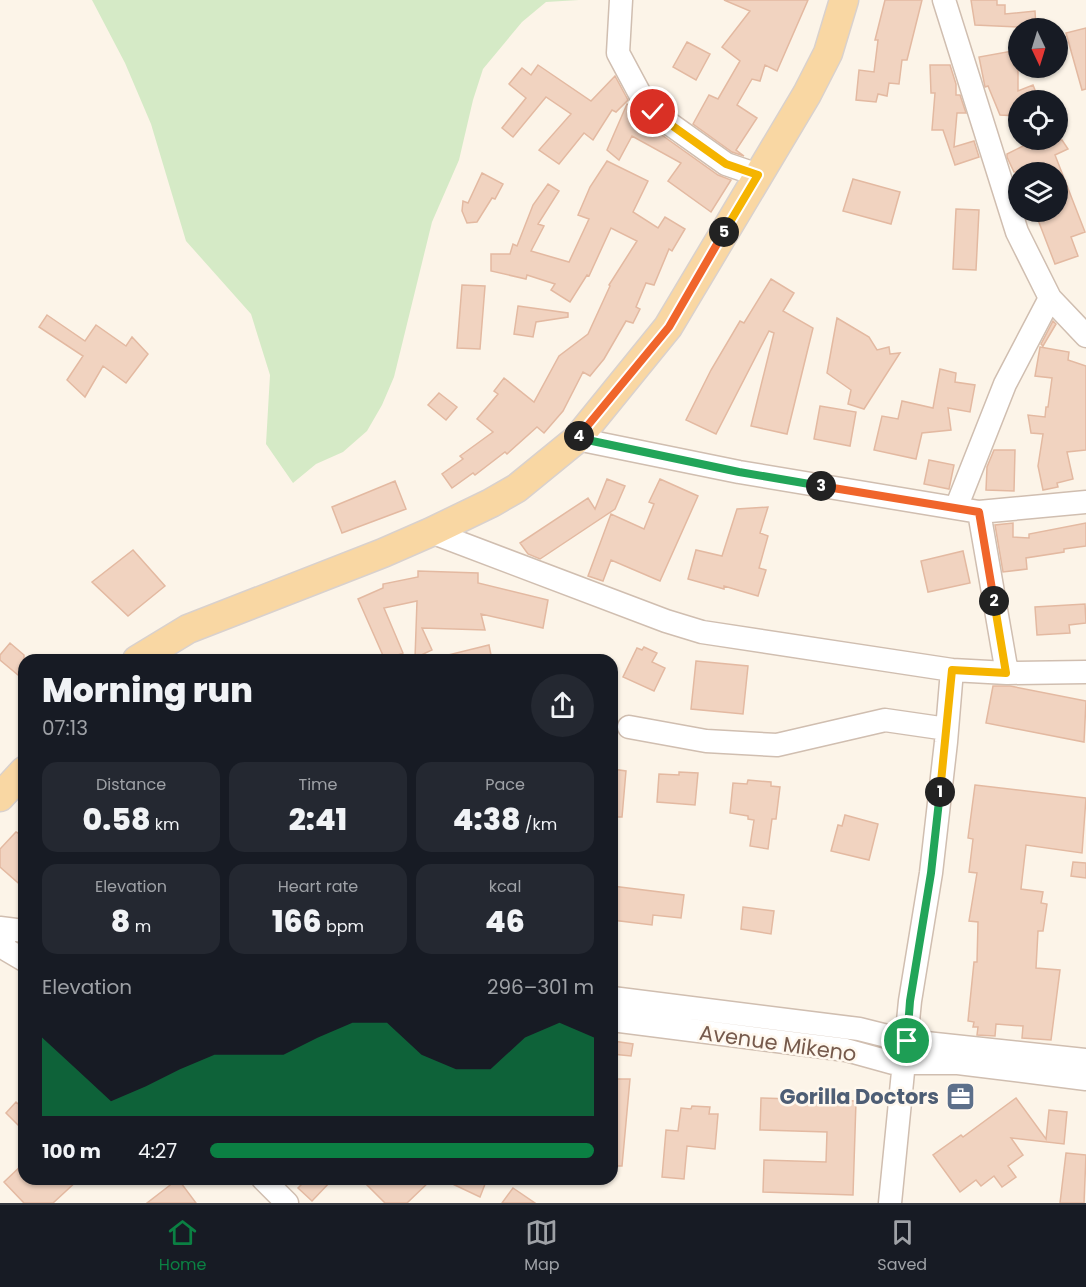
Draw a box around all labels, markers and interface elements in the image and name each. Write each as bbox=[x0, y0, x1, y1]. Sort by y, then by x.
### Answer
north arrow bbox=[1008, 18, 1068, 78]
map controls bbox=[1008, 18, 1068, 222]
pin bbox=[627, 86, 678, 137]
button: locate bbox=[1008, 90, 1068, 150]
icon: check bbox=[636, 95, 669, 128]
button: layers bbox=[1008, 162, 1068, 222]
pin: 5 bbox=[709, 217, 739, 247]
text: 5 bbox=[719, 220, 729, 243]
pin: 4 bbox=[564, 421, 594, 451]
text: 4 bbox=[574, 424, 584, 447]
pin: 3 bbox=[806, 471, 836, 501]
text: 3 bbox=[816, 474, 826, 497]
pin: 2 bbox=[979, 586, 1009, 616]
text: 2 bbox=[989, 589, 999, 612]
text: Morning run bbox=[42, 667, 253, 714]
button: share bbox=[531, 674, 594, 737]
text: 07:13 bbox=[42, 714, 88, 742]
text: Distance bbox=[96, 773, 166, 796]
text: Time bbox=[299, 773, 338, 796]
text: Pace bbox=[485, 773, 525, 796]
pin: 1 bbox=[925, 777, 955, 807]
text: 1 bbox=[937, 780, 943, 803]
text: 0.58 bbox=[83, 798, 150, 841]
text: 2:41 bbox=[289, 798, 347, 841]
text: 4:38 bbox=[453, 798, 521, 841]
text: km bbox=[150, 813, 179, 836]
text: /km bbox=[521, 813, 557, 836]
text: Elevation bbox=[95, 875, 167, 898]
text: Heart rate bbox=[278, 875, 358, 898]
text: kcal bbox=[489, 875, 521, 898]
text: 8 bbox=[111, 900, 130, 943]
text: 166 bbox=[272, 900, 322, 943]
text: 46 bbox=[485, 900, 525, 943]
text: m bbox=[130, 915, 151, 938]
text: bpm bbox=[322, 915, 364, 938]
text: Elevation bbox=[42, 973, 132, 1001]
text: 296–301 m bbox=[487, 973, 594, 1001]
pin bbox=[881, 1015, 932, 1066]
street label: Avenue Mikeno bbox=[698, 1018, 858, 1068]
icon: arrive bbox=[890, 1024, 923, 1057]
office icon: Gorilla Doctors bbox=[944, 1080, 976, 1112]
place label: Gorilla Doctors bbox=[779, 1082, 939, 1111]
text: 100 m bbox=[42, 1137, 101, 1165]
text: 4:27 bbox=[138, 1137, 177, 1165]
tab: Home bbox=[159, 1216, 207, 1277]
tab: Map bbox=[524, 1216, 560, 1277]
tab: Saved bbox=[877, 1216, 927, 1277]

